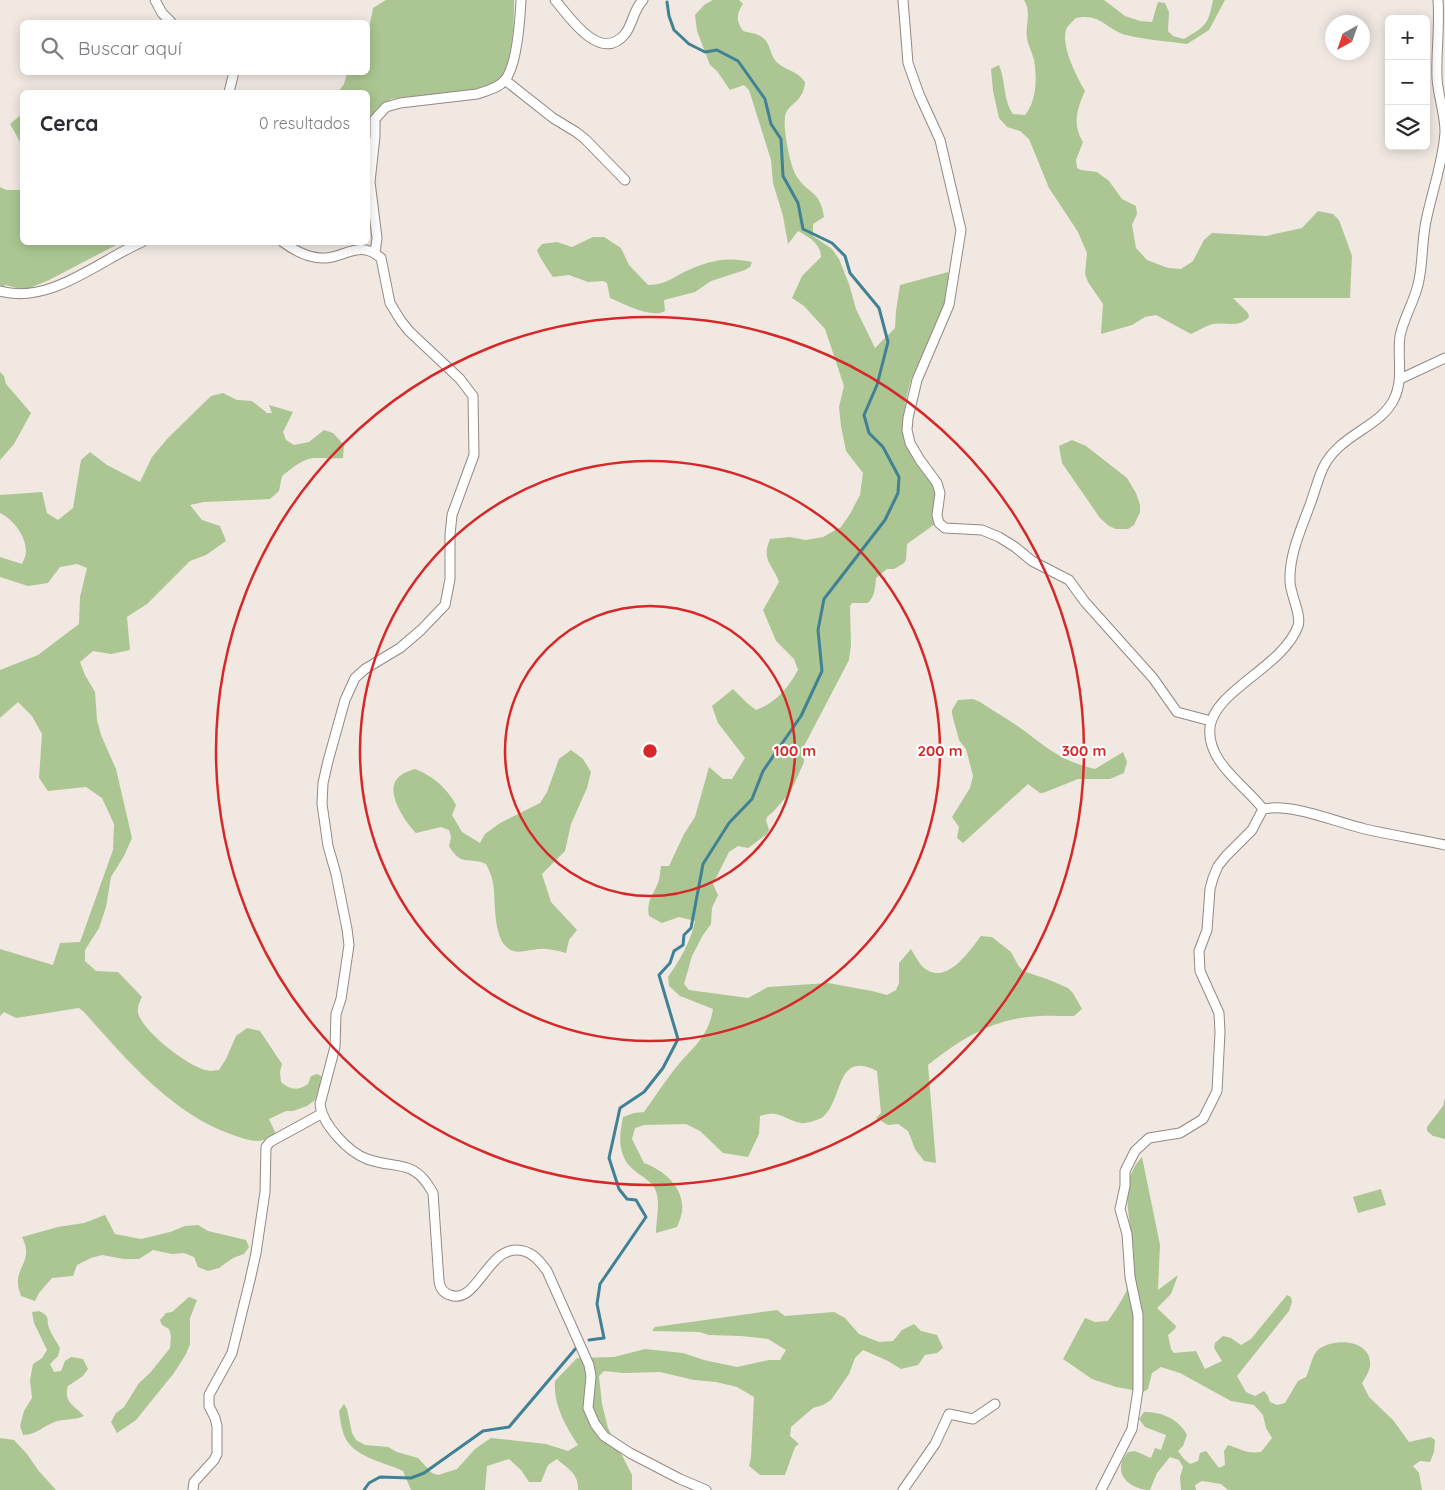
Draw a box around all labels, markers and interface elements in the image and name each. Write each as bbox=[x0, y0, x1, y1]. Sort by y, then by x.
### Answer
north arrow bbox=[1325, 15, 1370, 60]
map controls bbox=[1385, 15, 1430, 150]
button: + bbox=[1385, 15, 1430, 60]
search box bbox=[20, 20, 370, 75]
icon: search bbox=[38, 34, 66, 62]
text: Buscar aquí bbox=[78, 36, 182, 60]
button: − bbox=[1385, 60, 1430, 105]
button: layers bbox=[1385, 105, 1430, 150]
text: Cerca bbox=[40, 110, 98, 136]
text: 0 resultados bbox=[259, 113, 350, 133]
text: 100 m bbox=[774, 741, 816, 760]
text: 200 m bbox=[918, 741, 963, 760]
text: 300 m bbox=[1062, 741, 1106, 760]
centre of rings bbox=[641, 742, 659, 760]

